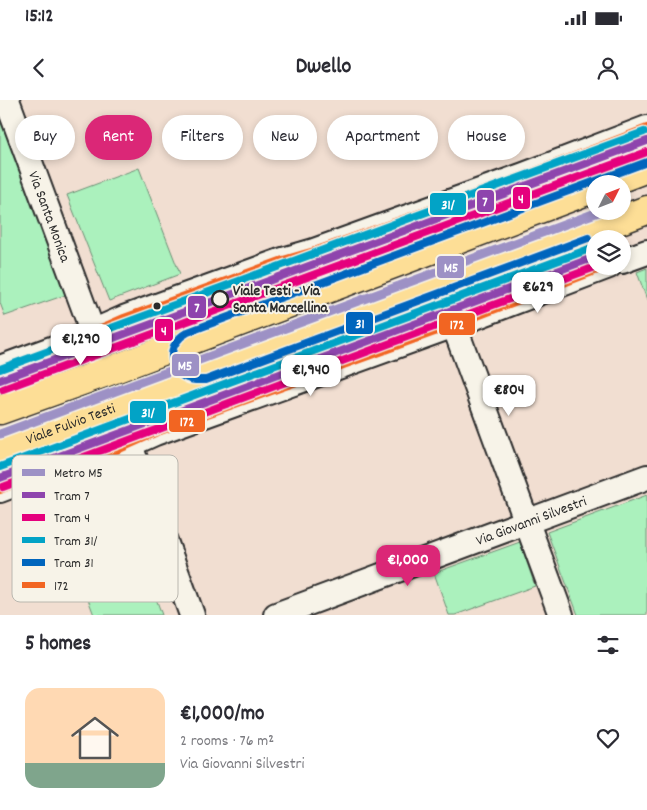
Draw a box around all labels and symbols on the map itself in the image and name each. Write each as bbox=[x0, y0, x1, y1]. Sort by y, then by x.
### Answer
street label: Via Santa Monica bbox=[21, 168, 75, 266]
north arrow bbox=[586, 175, 631, 220]
line badge: 4 bbox=[512, 186, 531, 210]
line badge: 7 bbox=[476, 189, 495, 213]
text: 4 bbox=[518, 190, 524, 210]
line badge: 31/ bbox=[429, 192, 467, 216]
text: 7 bbox=[482, 193, 488, 213]
text: 31/ bbox=[441, 196, 455, 216]
line badge: M5 bbox=[436, 255, 465, 279]
text: M5 bbox=[444, 259, 459, 279]
pin: €629 bbox=[508, 272, 568, 314]
place label: Viale Testi - Via Santa Marcellina bbox=[233, 281, 328, 320]
marker: Viale Testi - Via Santa Marcellina bbox=[211, 290, 229, 308]
line badge: 7 bbox=[187, 295, 207, 319]
text: 7 bbox=[194, 299, 200, 319]
unlabelled marker bbox=[152, 301, 162, 311]
line badge: 31 bbox=[345, 311, 374, 335]
line badge: 172 bbox=[438, 312, 476, 336]
text: 31 bbox=[355, 315, 365, 335]
text: 172 bbox=[450, 316, 464, 336]
line badge: 4 bbox=[154, 318, 174, 342]
text: 4 bbox=[161, 322, 167, 342]
pin: €1,290 bbox=[40, 324, 122, 366]
line badge: M5 bbox=[171, 353, 200, 377]
pin: €1,940 bbox=[270, 354, 352, 397]
text: M5 bbox=[178, 357, 193, 377]
pin: €804 bbox=[479, 374, 539, 417]
street label: Viale Fulvio Testi bbox=[23, 398, 119, 452]
line badge: 31/ bbox=[129, 400, 167, 424]
text: 31/ bbox=[141, 404, 155, 424]
line badge: 172 bbox=[168, 409, 206, 433]
text: 172 bbox=[180, 413, 194, 433]
legend bbox=[12, 455, 178, 602]
text: Metro M5 bbox=[54, 464, 103, 484]
text: Tram 7 bbox=[54, 487, 90, 507]
street label: Via Giovanni Silvestri bbox=[473, 491, 590, 553]
text: Tram 4 bbox=[54, 509, 90, 529]
text: Tram 31/ bbox=[54, 532, 97, 552]
pin: €1,000 bbox=[367, 544, 449, 587]
text: Tram 31 bbox=[54, 554, 93, 574]
text: 172 bbox=[54, 577, 69, 597]

